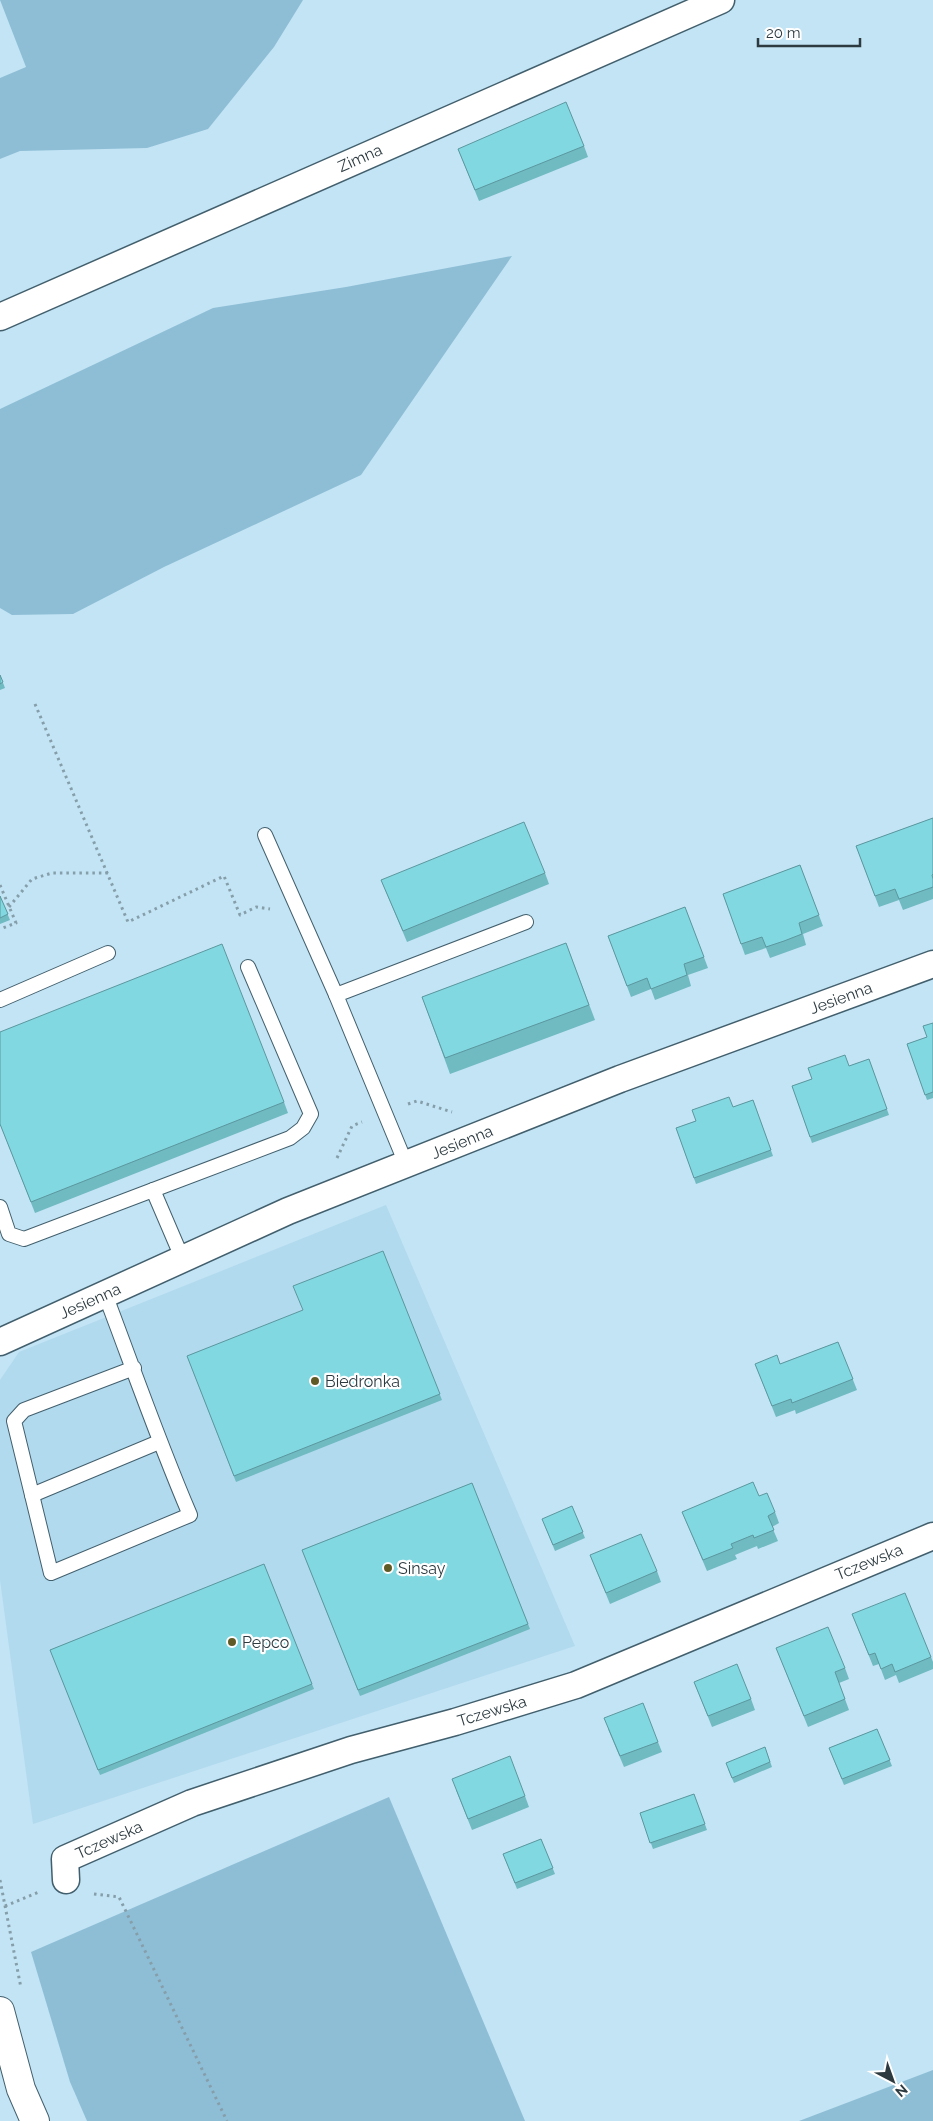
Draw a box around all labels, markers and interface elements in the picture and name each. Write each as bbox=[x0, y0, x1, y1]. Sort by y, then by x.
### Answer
scale bar bbox=[758, 15, 860, 47]
text: 20 m bbox=[766, 24, 801, 42]
street label: Zimna bbox=[335, 140, 385, 176]
street label: Jesienna bbox=[807, 978, 875, 1018]
street label: Jesienna bbox=[428, 1121, 496, 1163]
street label: Jesienna bbox=[56, 1279, 124, 1323]
place label: Biedronka bbox=[325, 1372, 400, 1391]
marker: Biedronka bbox=[309, 1375, 321, 1387]
street label: Tczewska bbox=[832, 1540, 906, 1584]
place label: Sinsay bbox=[398, 1559, 446, 1578]
marker: Sinsay bbox=[382, 1562, 394, 1574]
place label: Pepco bbox=[242, 1633, 289, 1652]
marker: Pepco bbox=[226, 1636, 238, 1648]
street label: Tczewska bbox=[455, 1691, 529, 1731]
street label: Tczewska bbox=[73, 1817, 145, 1863]
north arrow bbox=[868, 2056, 918, 2106]
text: N bbox=[892, 2081, 911, 2100]

